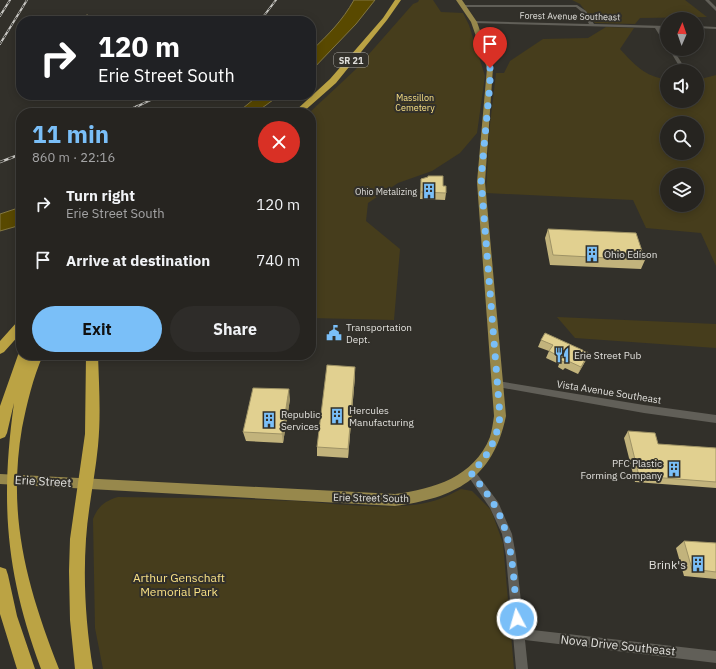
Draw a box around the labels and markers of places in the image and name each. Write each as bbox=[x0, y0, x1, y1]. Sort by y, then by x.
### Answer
pin bbox=[473, 27, 507, 68]
building icon: Ohio Metalizing bbox=[420, 182, 438, 200]
place label: Ohio Metalizing bbox=[355, 186, 417, 197]
building icon: Ohio Edison bbox=[583, 245, 601, 263]
place label: Ohio Edison bbox=[604, 248, 657, 261]
place label: Transportation Dept. bbox=[346, 321, 412, 346]
public building icon: Transportation Dept. bbox=[325, 324, 343, 342]
restaurant icon: Erie Street Pub bbox=[553, 346, 571, 364]
place label: Erie Street Pub bbox=[574, 349, 641, 362]
place label: Hercules Manufacturing bbox=[349, 404, 414, 429]
building icon: Hercules Manufacturing bbox=[328, 407, 346, 425]
place label: Republic Services bbox=[281, 408, 320, 433]
building icon: Republic Services bbox=[260, 411, 278, 429]
place label: PFC Plastic Forming Company bbox=[581, 457, 662, 482]
building icon: PFC Plastic Forming Company bbox=[665, 460, 683, 478]
building icon: Brink's bbox=[689, 555, 707, 573]
place label: Brink's bbox=[649, 557, 686, 572]

